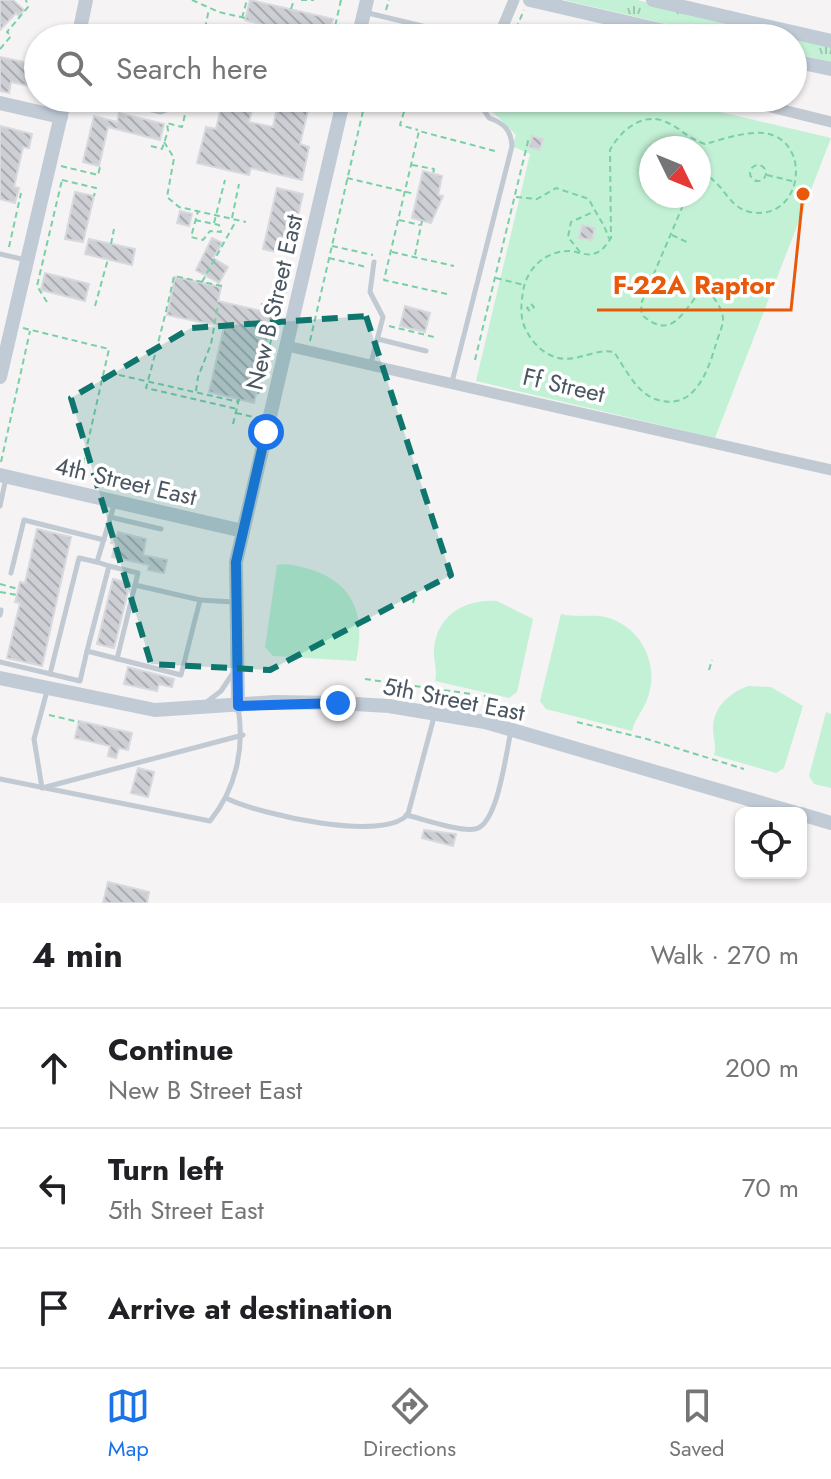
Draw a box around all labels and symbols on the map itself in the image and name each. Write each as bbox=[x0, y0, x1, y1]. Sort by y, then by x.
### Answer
north arrow bbox=[639, 136, 711, 208]
street label: New B Street East bbox=[237, 210, 311, 393]
callout: F-22A Raptor bbox=[597, 260, 791, 310]
text: F-22A Raptor bbox=[613, 266, 775, 304]
street label: Ff Street bbox=[519, 359, 609, 411]
route start bbox=[248, 414, 284, 450]
street label: 4th Street East bbox=[52, 448, 200, 514]
street label: 5th Street East bbox=[380, 668, 528, 730]
route end bbox=[320, 685, 356, 721]

